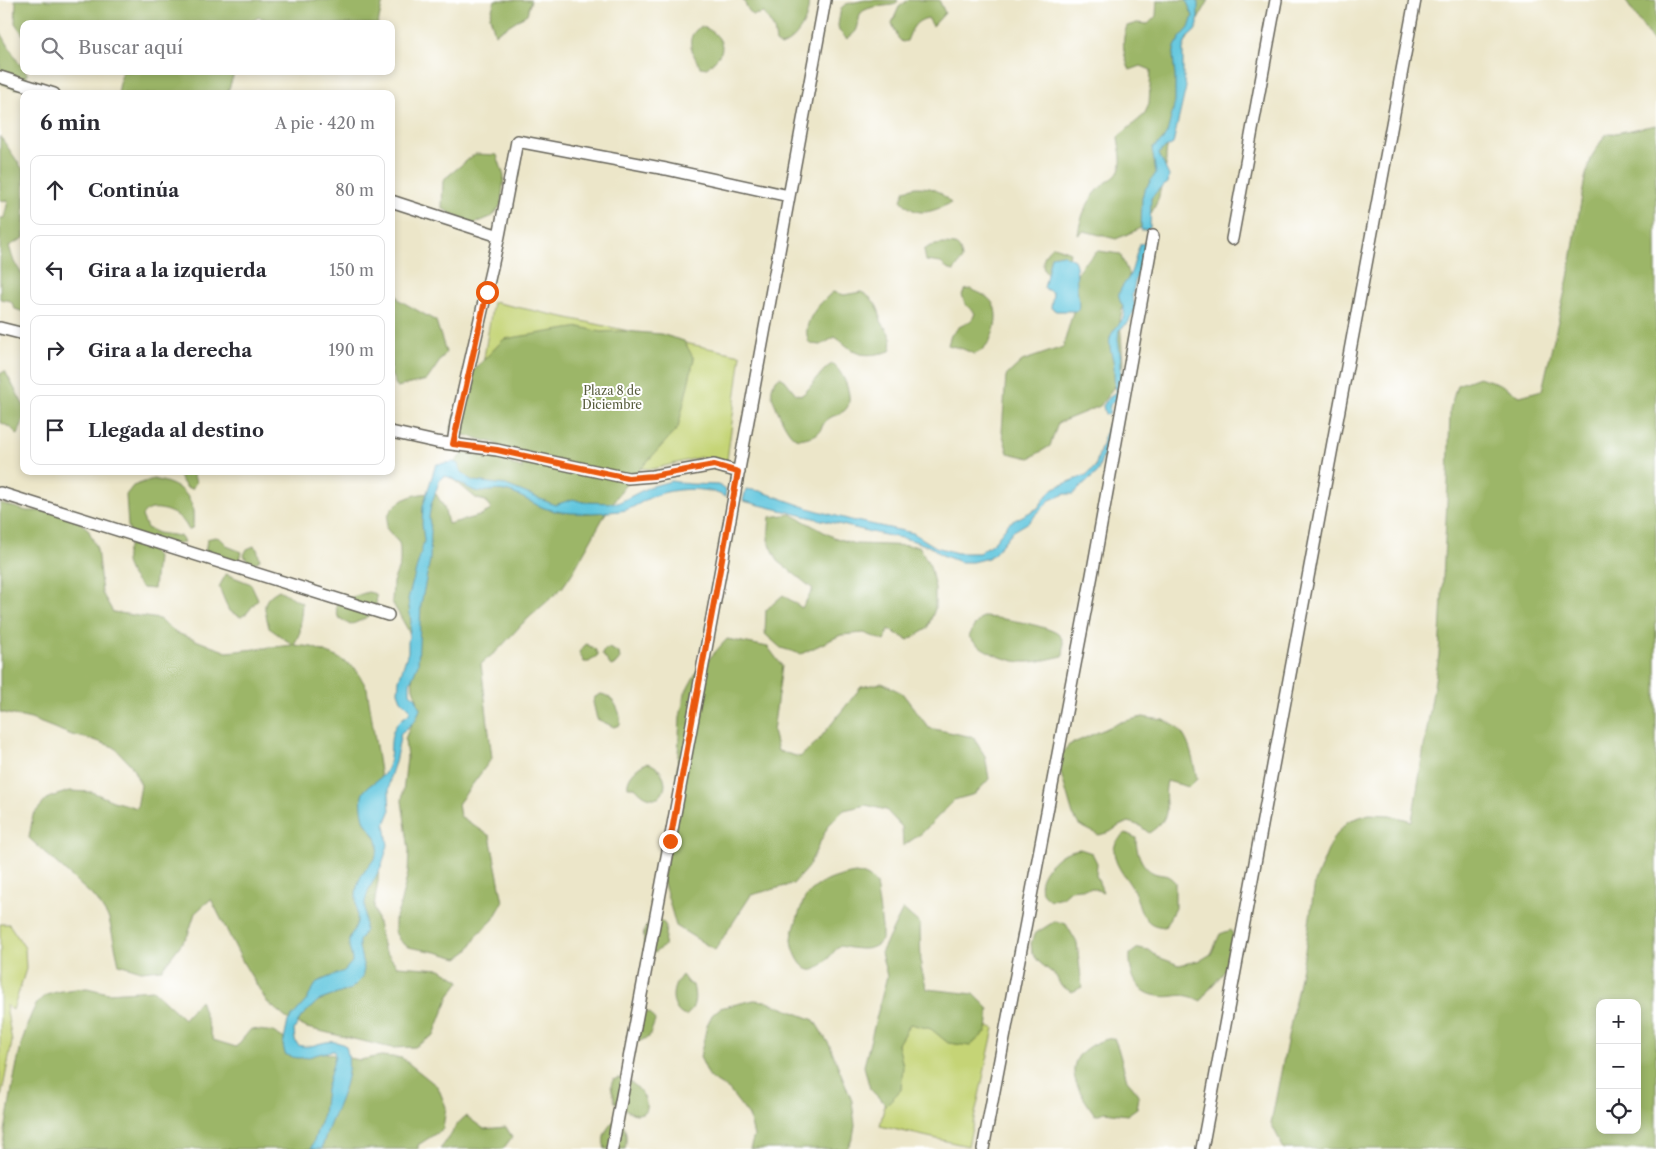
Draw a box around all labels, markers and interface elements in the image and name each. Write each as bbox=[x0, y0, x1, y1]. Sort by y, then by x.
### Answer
search box bbox=[20, 20, 395, 75]
icon: search bbox=[38, 34, 66, 62]
text: Buscar aquí bbox=[78, 36, 183, 59]
text: 6 min bbox=[40, 110, 101, 135]
text: A pie · 420 m bbox=[275, 113, 375, 133]
icon: ahead bbox=[41, 176, 69, 204]
text: Continúa bbox=[88, 179, 179, 202]
text: 80 m bbox=[335, 180, 374, 200]
icon: left bbox=[41, 256, 69, 284]
text: Gira a la izquierda bbox=[88, 259, 267, 282]
text: 150 m bbox=[329, 260, 374, 280]
route start bbox=[476, 281, 499, 304]
icon: right bbox=[41, 336, 69, 364]
text: Gira a la derecha bbox=[88, 339, 252, 362]
text: 190 m bbox=[329, 340, 374, 360]
park label: Plaza 8 de Diciembre bbox=[582, 383, 642, 412]
icon: arrive bbox=[41, 416, 69, 444]
text: Llegada al destino bbox=[88, 419, 264, 442]
route end bbox=[659, 830, 682, 853]
map controls bbox=[1596, 999, 1641, 1134]
button: + bbox=[1596, 999, 1641, 1044]
button: − bbox=[1596, 1044, 1641, 1089]
button: locate bbox=[1596, 1089, 1641, 1134]

